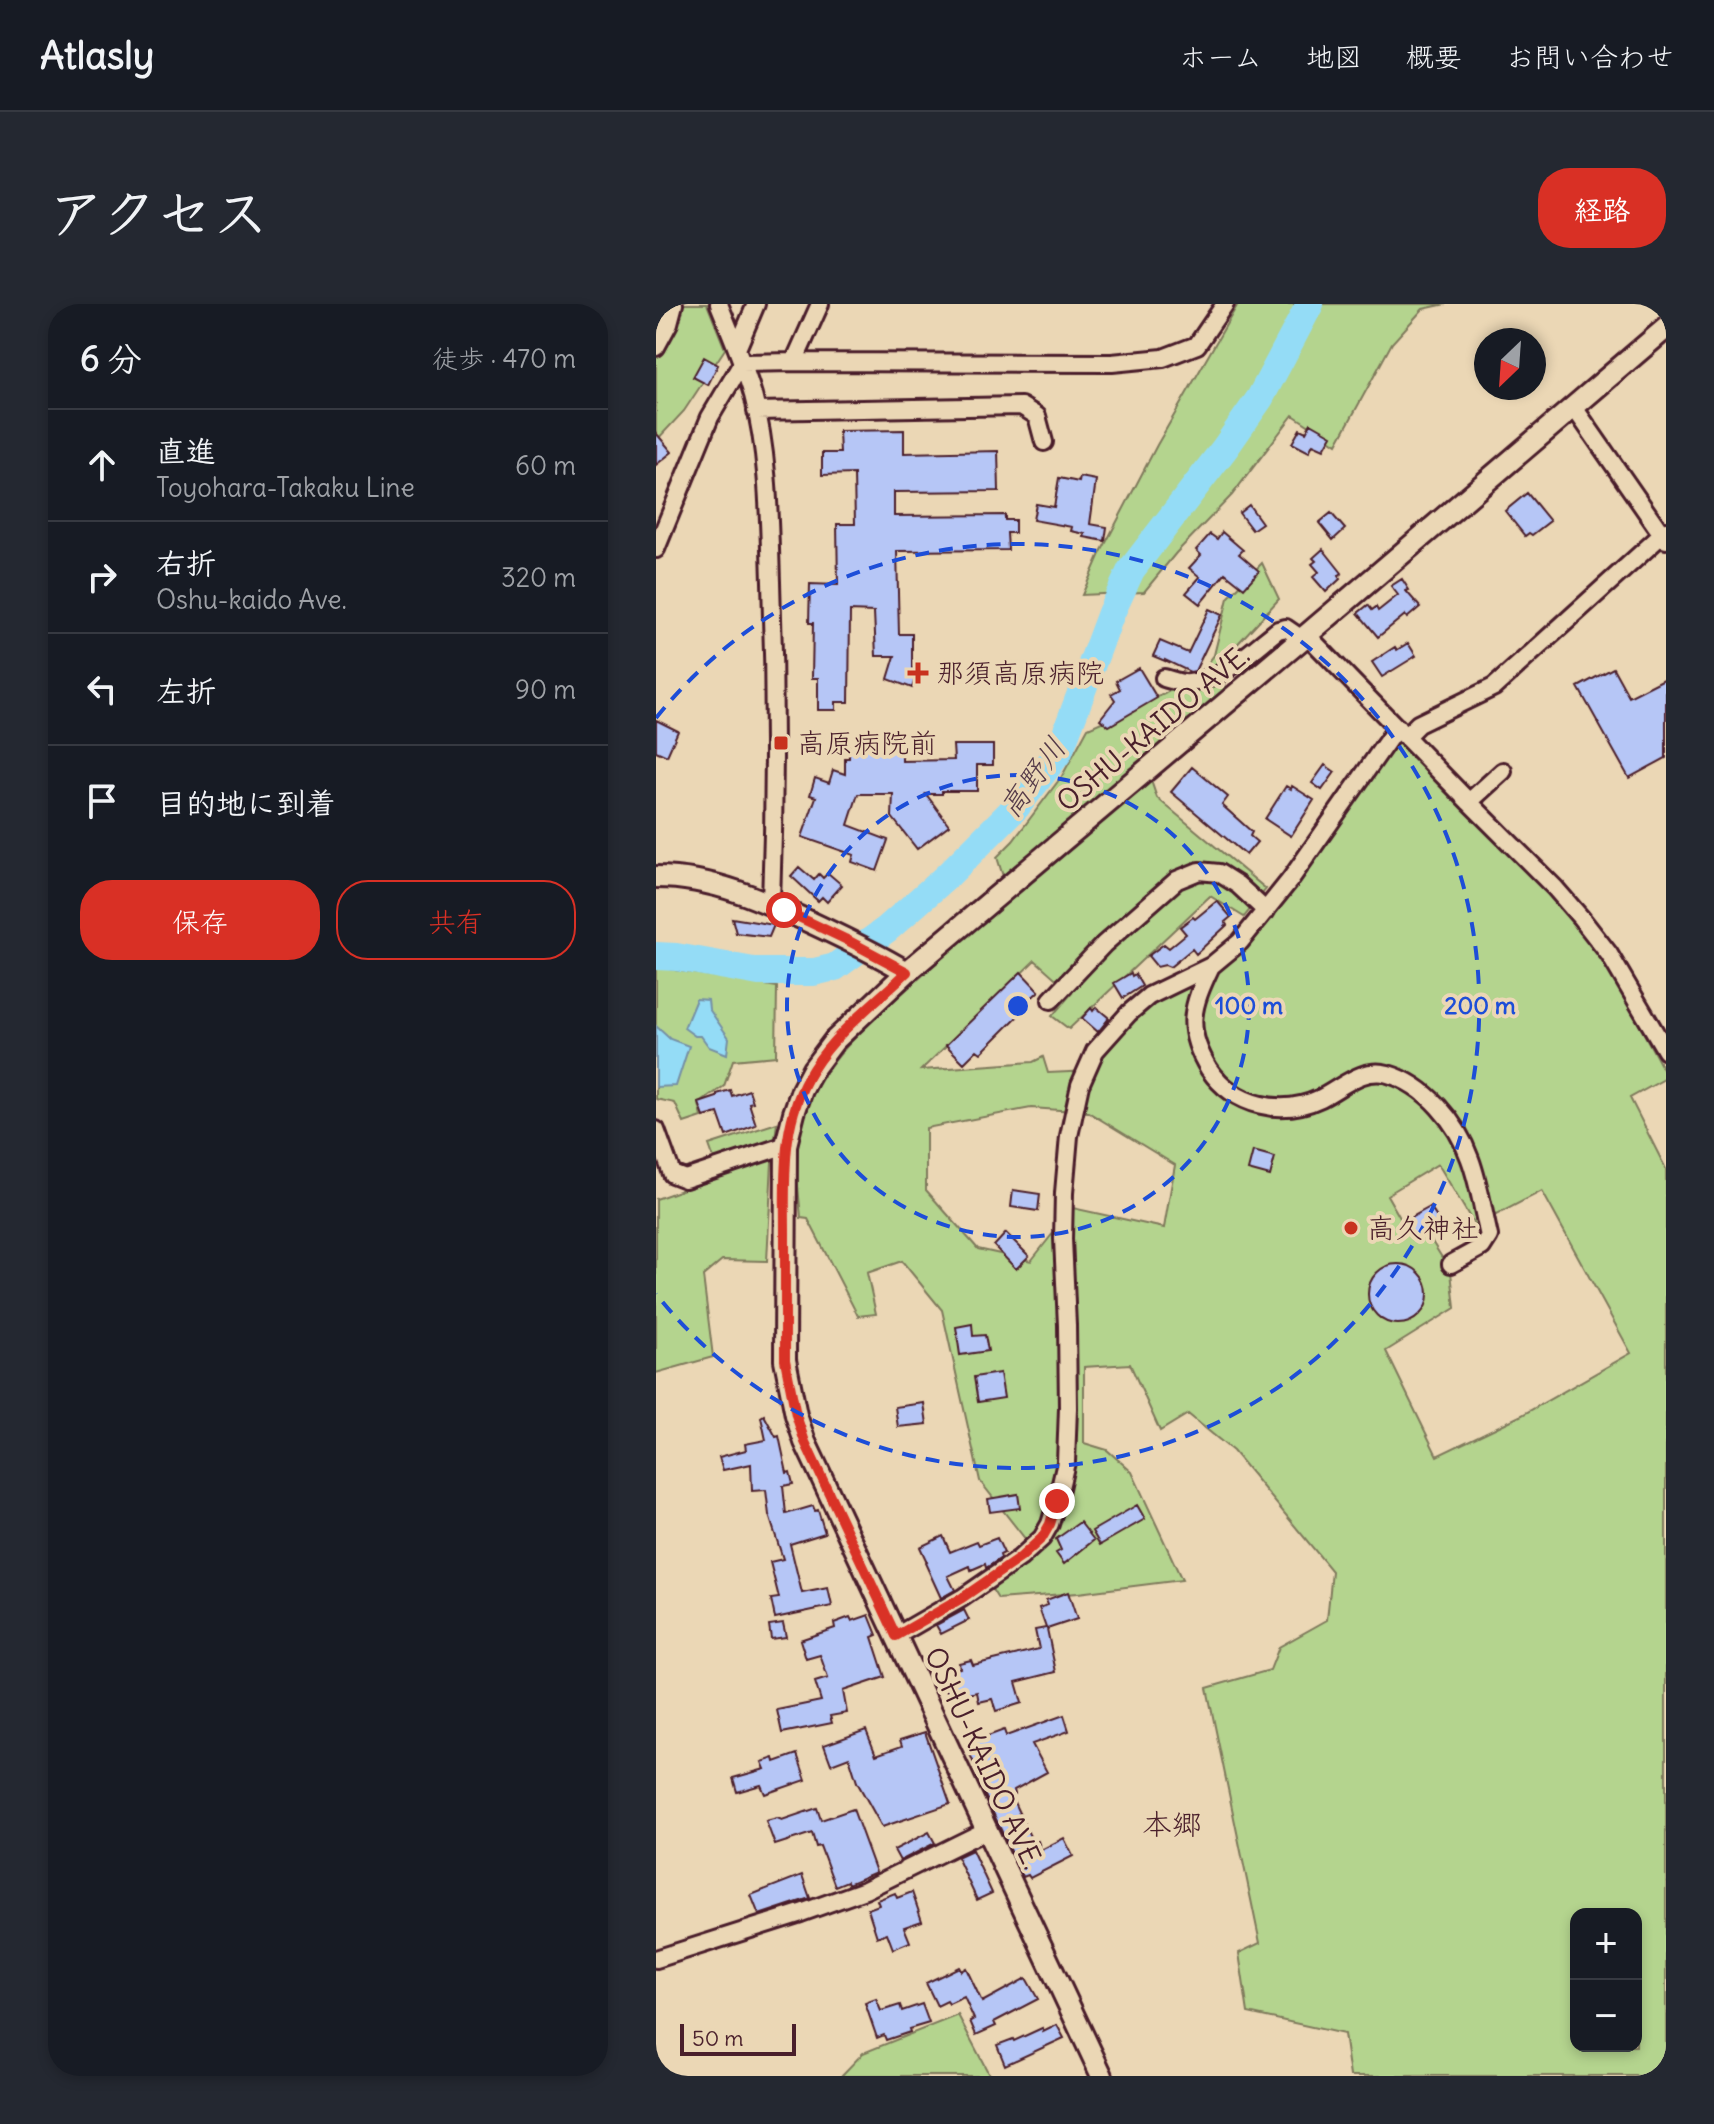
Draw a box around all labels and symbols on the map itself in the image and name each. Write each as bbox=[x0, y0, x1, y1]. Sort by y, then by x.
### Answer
north arrow bbox=[1474, 328, 1546, 400]
street label: OSHU-KAIDO AVE. bbox=[1049, 637, 1257, 819]
place label: 那須高原病院 bbox=[936, 655, 1104, 691]
marker: 那須高原病院 bbox=[907, 662, 929, 684]
place label: 高原病院前 bbox=[797, 725, 937, 761]
water label: 高野川 bbox=[990, 729, 1074, 825]
marker: 高原病院前 bbox=[772, 734, 790, 752]
route start bbox=[766, 892, 802, 928]
text: 100 m bbox=[1215, 990, 1283, 1020]
text: 200 m bbox=[1444, 990, 1516, 1020]
centre of rings bbox=[1004, 992, 1032, 1020]
place label: 高久神社 bbox=[1367, 1210, 1479, 1246]
marker: 高久神社 bbox=[1342, 1219, 1360, 1237]
route end bbox=[1039, 1483, 1075, 1519]
street label: OSHU-KAIDO AVE. bbox=[917, 1641, 1051, 1875]
district label: 本郷 bbox=[1142, 1805, 1202, 1843]
scale bar bbox=[680, 2020, 796, 2056]

